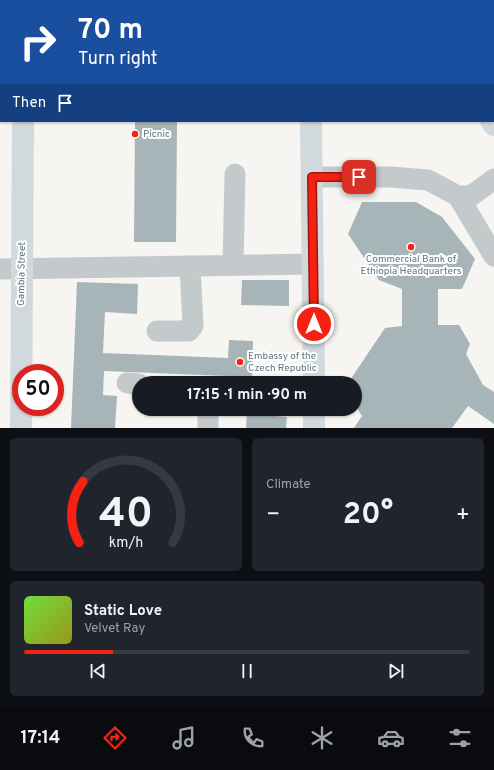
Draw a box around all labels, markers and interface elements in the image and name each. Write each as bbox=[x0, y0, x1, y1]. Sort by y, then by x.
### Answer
text: 70 m bbox=[78, 13, 143, 49]
icon: right bbox=[12, 16, 64, 68]
text: Turn right bbox=[78, 48, 158, 71]
icon: arrive bbox=[54, 92, 76, 114]
text: Then bbox=[12, 94, 46, 113]
place label: Picnic bbox=[143, 128, 170, 141]
marker: Picnic bbox=[130, 129, 140, 139]
pin bbox=[342, 160, 376, 194]
icon: arrive bbox=[348, 166, 370, 188]
street label: Gambia Street bbox=[15, 242, 29, 306]
marker: Commercial Bank of Ethiopia Headquarters bbox=[406, 242, 416, 252]
place label: Commercial Bank of Ethiopia Headquarters bbox=[361, 253, 462, 278]
position arrow bbox=[293, 303, 335, 345]
place label: Embassy of the Czech Republic bbox=[248, 350, 317, 375]
marker: Embassy of the Czech Republic bbox=[235, 357, 245, 367]
speed limit sign: 50 bbox=[12, 364, 64, 416]
text: 17:15 · 1 min · 90 m bbox=[187, 386, 307, 405]
text: Climate bbox=[266, 477, 311, 493]
text: 40 bbox=[99, 488, 153, 541]
text: 20° bbox=[343, 497, 393, 534]
text: − bbox=[266, 502, 280, 529]
text: + bbox=[456, 502, 470, 529]
text: km/h bbox=[109, 533, 143, 551]
text: Static Love bbox=[84, 602, 162, 621]
text: Velvet Ray bbox=[84, 621, 145, 637]
icon: previous bbox=[87, 660, 109, 682]
icon: pause bbox=[236, 660, 258, 682]
icon: next bbox=[385, 660, 407, 682]
icon: directions bbox=[101, 724, 129, 752]
icon: music bbox=[170, 724, 198, 752]
icon: phone bbox=[239, 724, 267, 752]
icon: climate bbox=[308, 724, 336, 752]
icon: car bbox=[377, 724, 405, 752]
icon: filters bbox=[446, 724, 474, 752]
text: 17:14 bbox=[20, 727, 60, 750]

